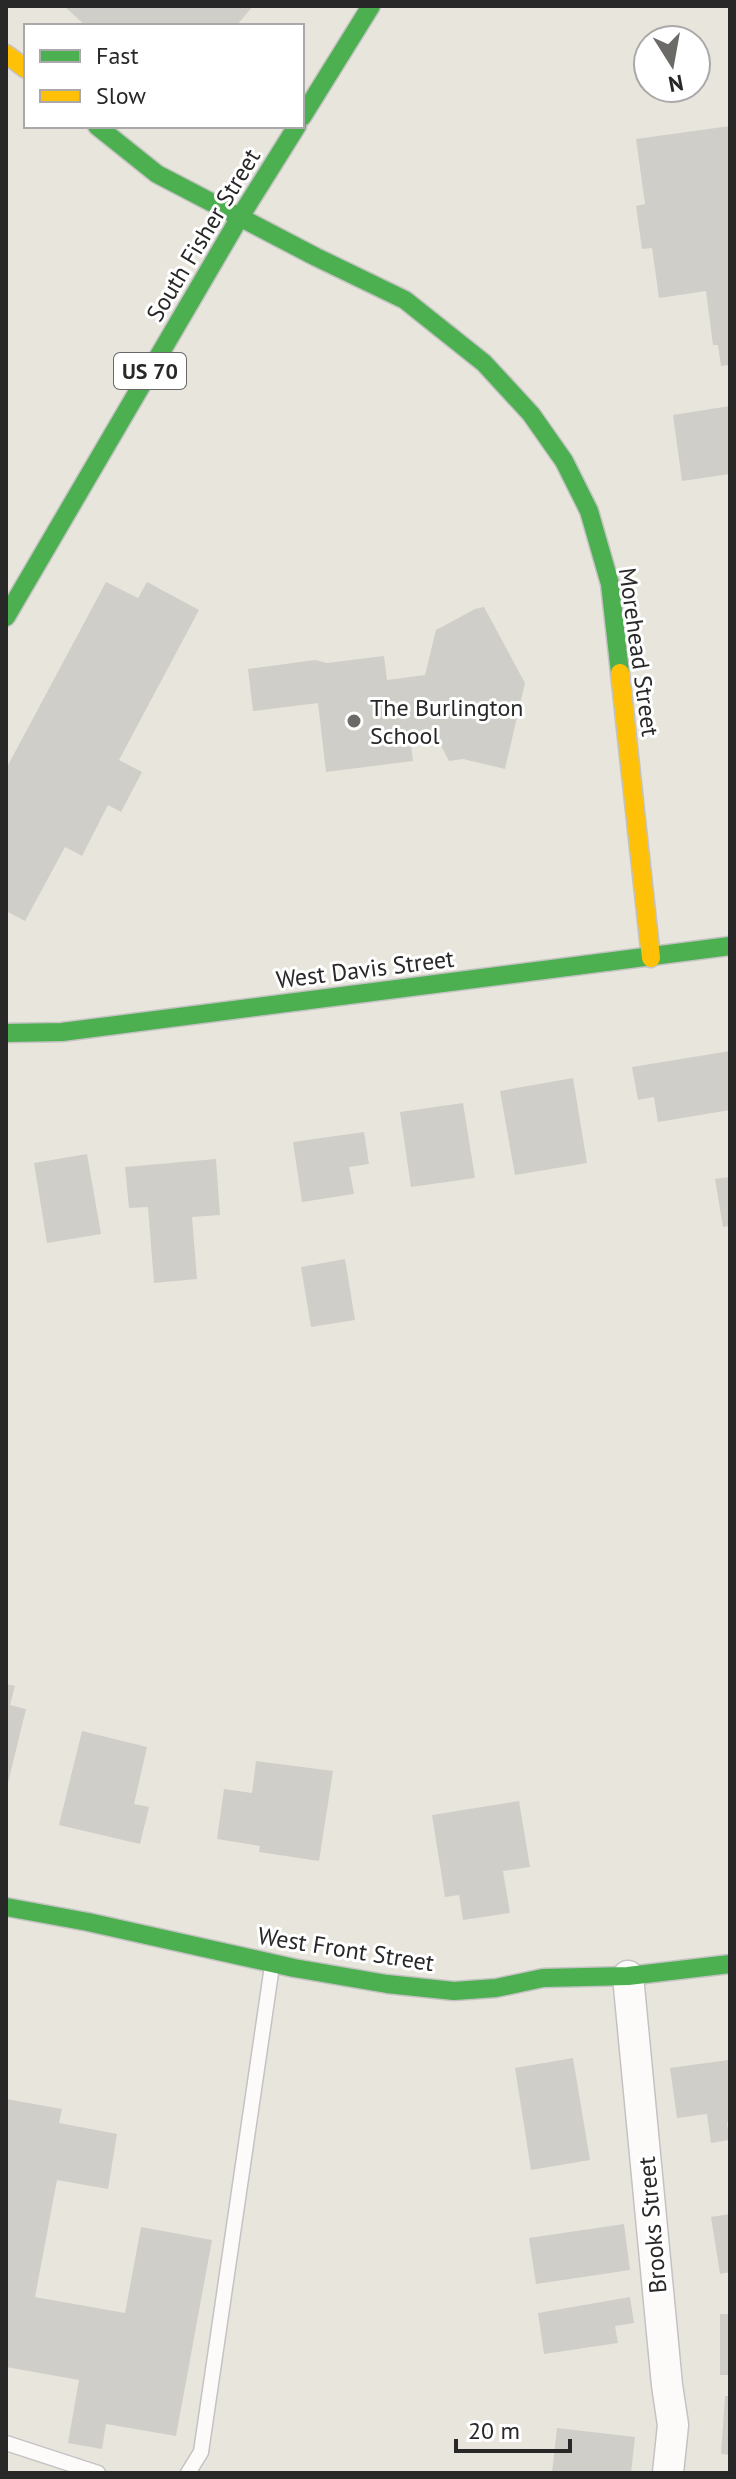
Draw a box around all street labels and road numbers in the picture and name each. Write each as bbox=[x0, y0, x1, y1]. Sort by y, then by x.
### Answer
street label: South Fisher Street bbox=[139, 143, 267, 327]
road number: US 70 bbox=[114, 353, 186, 389]
street label: Morehead Street bbox=[612, 566, 666, 738]
street label: West Davis Street bbox=[274, 943, 456, 995]
street label: West Front Street bbox=[256, 1920, 436, 1978]
street label: Brooks Street bbox=[631, 2155, 673, 2295]

